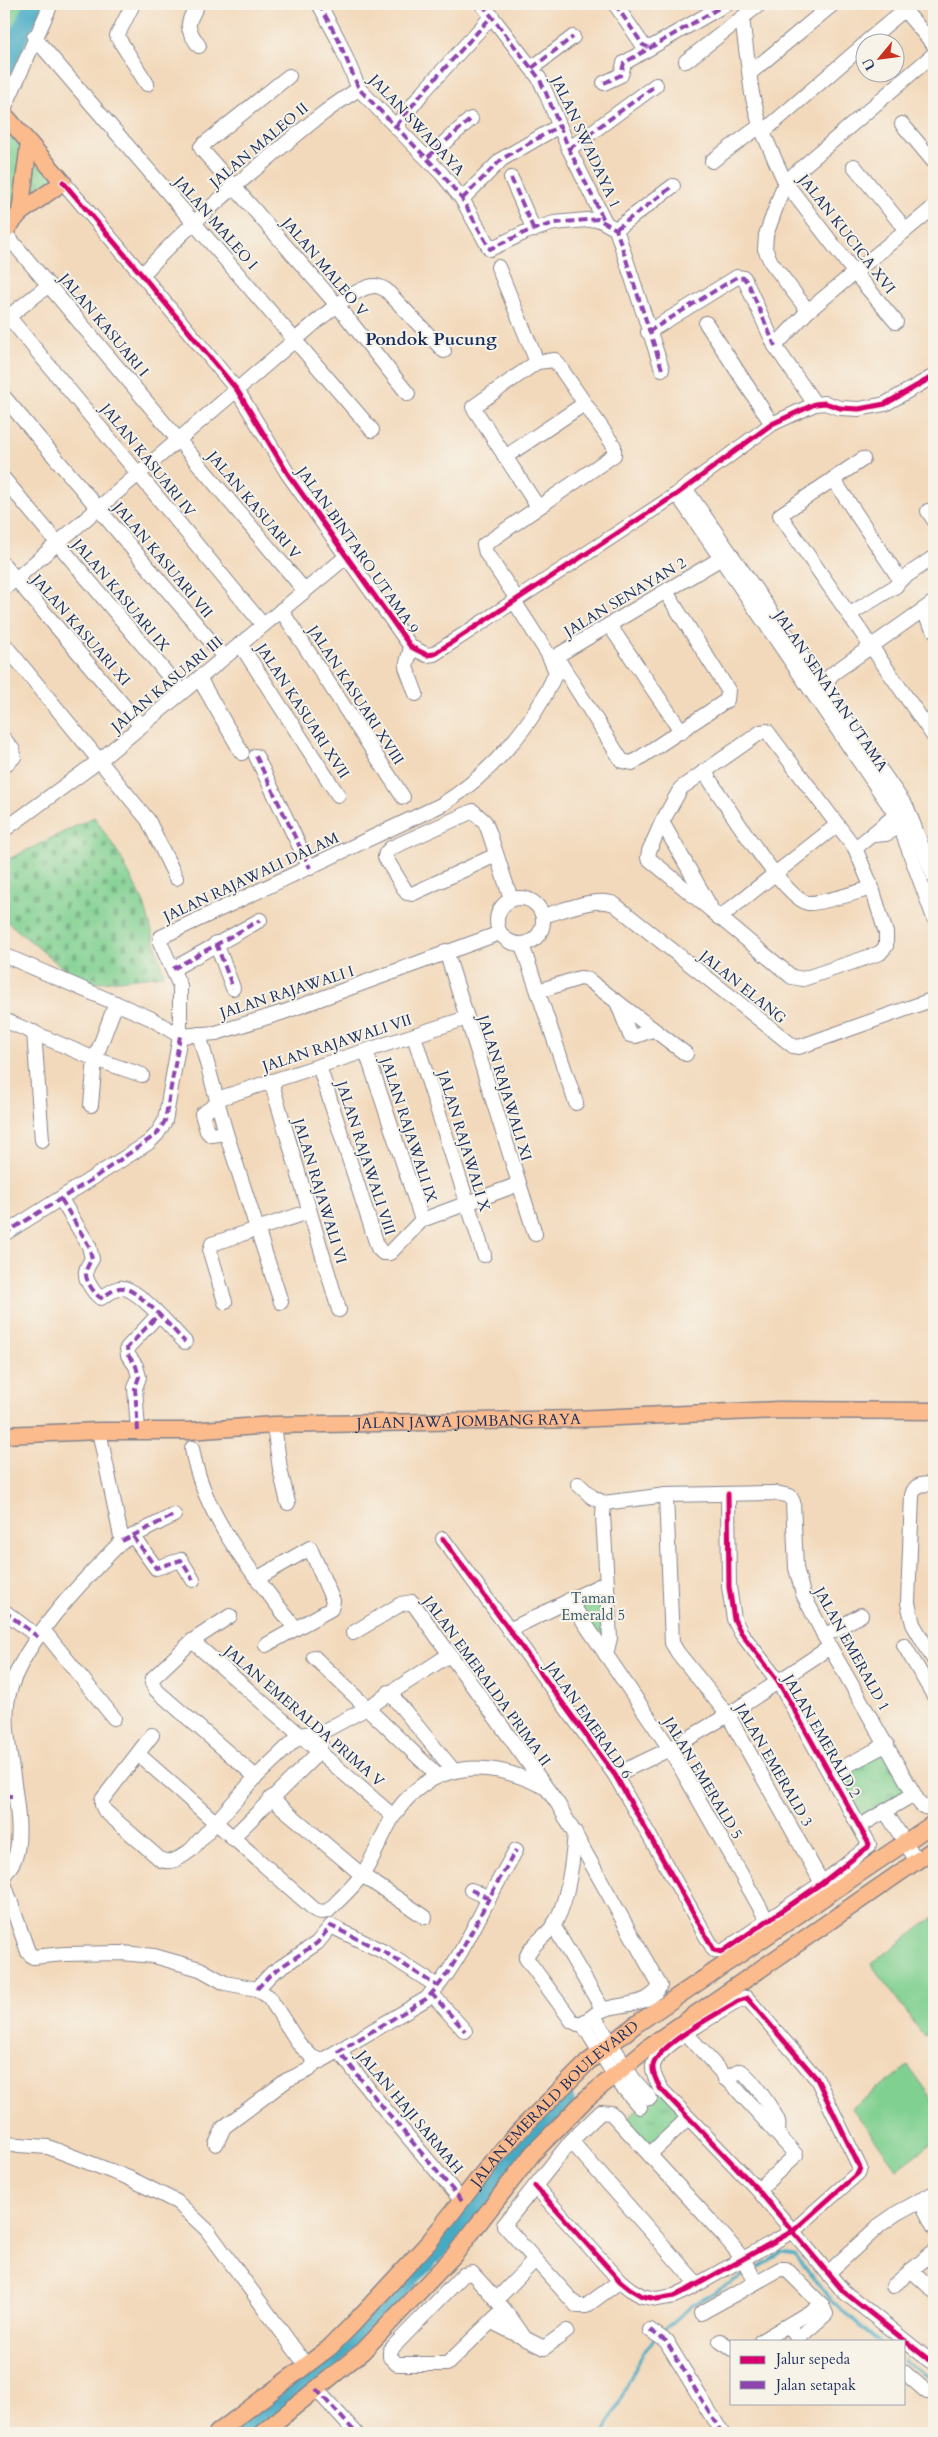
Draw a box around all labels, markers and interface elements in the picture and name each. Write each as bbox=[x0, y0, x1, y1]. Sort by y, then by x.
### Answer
north arrow bbox=[856, 32, 906, 82]
text: U bbox=[858, 54, 880, 74]
street label: JALAN SWADAYA bbox=[363, 69, 469, 180]
street label: JALAN SWADAYA 1 bbox=[546, 71, 625, 211]
street label: JALAN MALEO II bbox=[204, 98, 312, 193]
street label: JALAN KUCICA XVI bbox=[793, 169, 900, 298]
street label: JALAN MALEO I bbox=[169, 171, 262, 274]
street label: JALAN MALEO V bbox=[276, 212, 372, 321]
street label: JALAN KASUARI I bbox=[54, 268, 153, 381]
district label: Pondok Pucung bbox=[365, 327, 497, 352]
street label: JALAN KASUARI IV bbox=[95, 398, 200, 521]
street label: JALAN KASUARI V bbox=[202, 445, 305, 563]
street label: JALAN BINTARO UTAMA 9 bbox=[291, 461, 424, 638]
street label: JALAN KASUARI VII bbox=[107, 496, 217, 622]
street label: JALAN KASUARI IX bbox=[67, 533, 174, 656]
street label: JALAN SENAYAN 2 bbox=[559, 552, 690, 642]
street label: JALAN KASUARI XI bbox=[26, 569, 135, 690]
street label: JALAN SENAYAN UTAMA bbox=[768, 605, 893, 776]
street label: JALAN KASUARI XVIII bbox=[304, 622, 408, 768]
street label: JALAN KASUARI III bbox=[106, 632, 227, 738]
street label: JALAN KASUARI XVII bbox=[253, 640, 353, 782]
street label: JALAN RAJAWALI DALAM bbox=[158, 828, 342, 927]
street label: JALAN ELANG bbox=[694, 945, 791, 1028]
street label: JALAN RAJAWALI I bbox=[216, 961, 357, 1024]
street label: JALAN RAJAWALI VII bbox=[258, 1009, 414, 1077]
street label: JALAN RAJAWALI XI bbox=[473, 1011, 537, 1163]
street label: JALAN RAJAWALI IX bbox=[375, 1053, 442, 1205]
street label: JALAN RAJAWALI X bbox=[432, 1066, 495, 1214]
street label: JALAN RAJAWALI VIII bbox=[331, 1076, 400, 1238]
street label: JALAN RAJAWALI VI bbox=[288, 1114, 352, 1266]
street label: JALAN JAWA JOMBANG RAYA bbox=[354, 1409, 581, 1433]
street label: JALAN EMERALD 1 bbox=[809, 1582, 894, 1715]
park label: Taman Emerald 5 bbox=[561, 1588, 625, 1625]
street label: JALAN EMERALDA PRIMA II bbox=[417, 1590, 555, 1770]
street label: JALAN EMERALDA PRIMA V bbox=[218, 1639, 388, 1791]
street label: JALAN EMERALD 6 bbox=[540, 1656, 637, 1783]
street label: JALAN EMERALD 2 bbox=[778, 1669, 866, 1801]
street label: JALAN EMERALD 3 bbox=[730, 1698, 817, 1830]
street label: JALAN EMERALD 5 bbox=[658, 1712, 747, 1843]
street label: JALAN EMERALD BOULEVARD bbox=[465, 2016, 643, 2192]
street label: JALAN HAJI SARMAH bbox=[351, 2044, 468, 2178]
legend bbox=[730, 2340, 906, 2404]
text: Jalur sepeda bbox=[774, 2349, 851, 2369]
text: Jalan setapak bbox=[774, 2375, 856, 2395]

